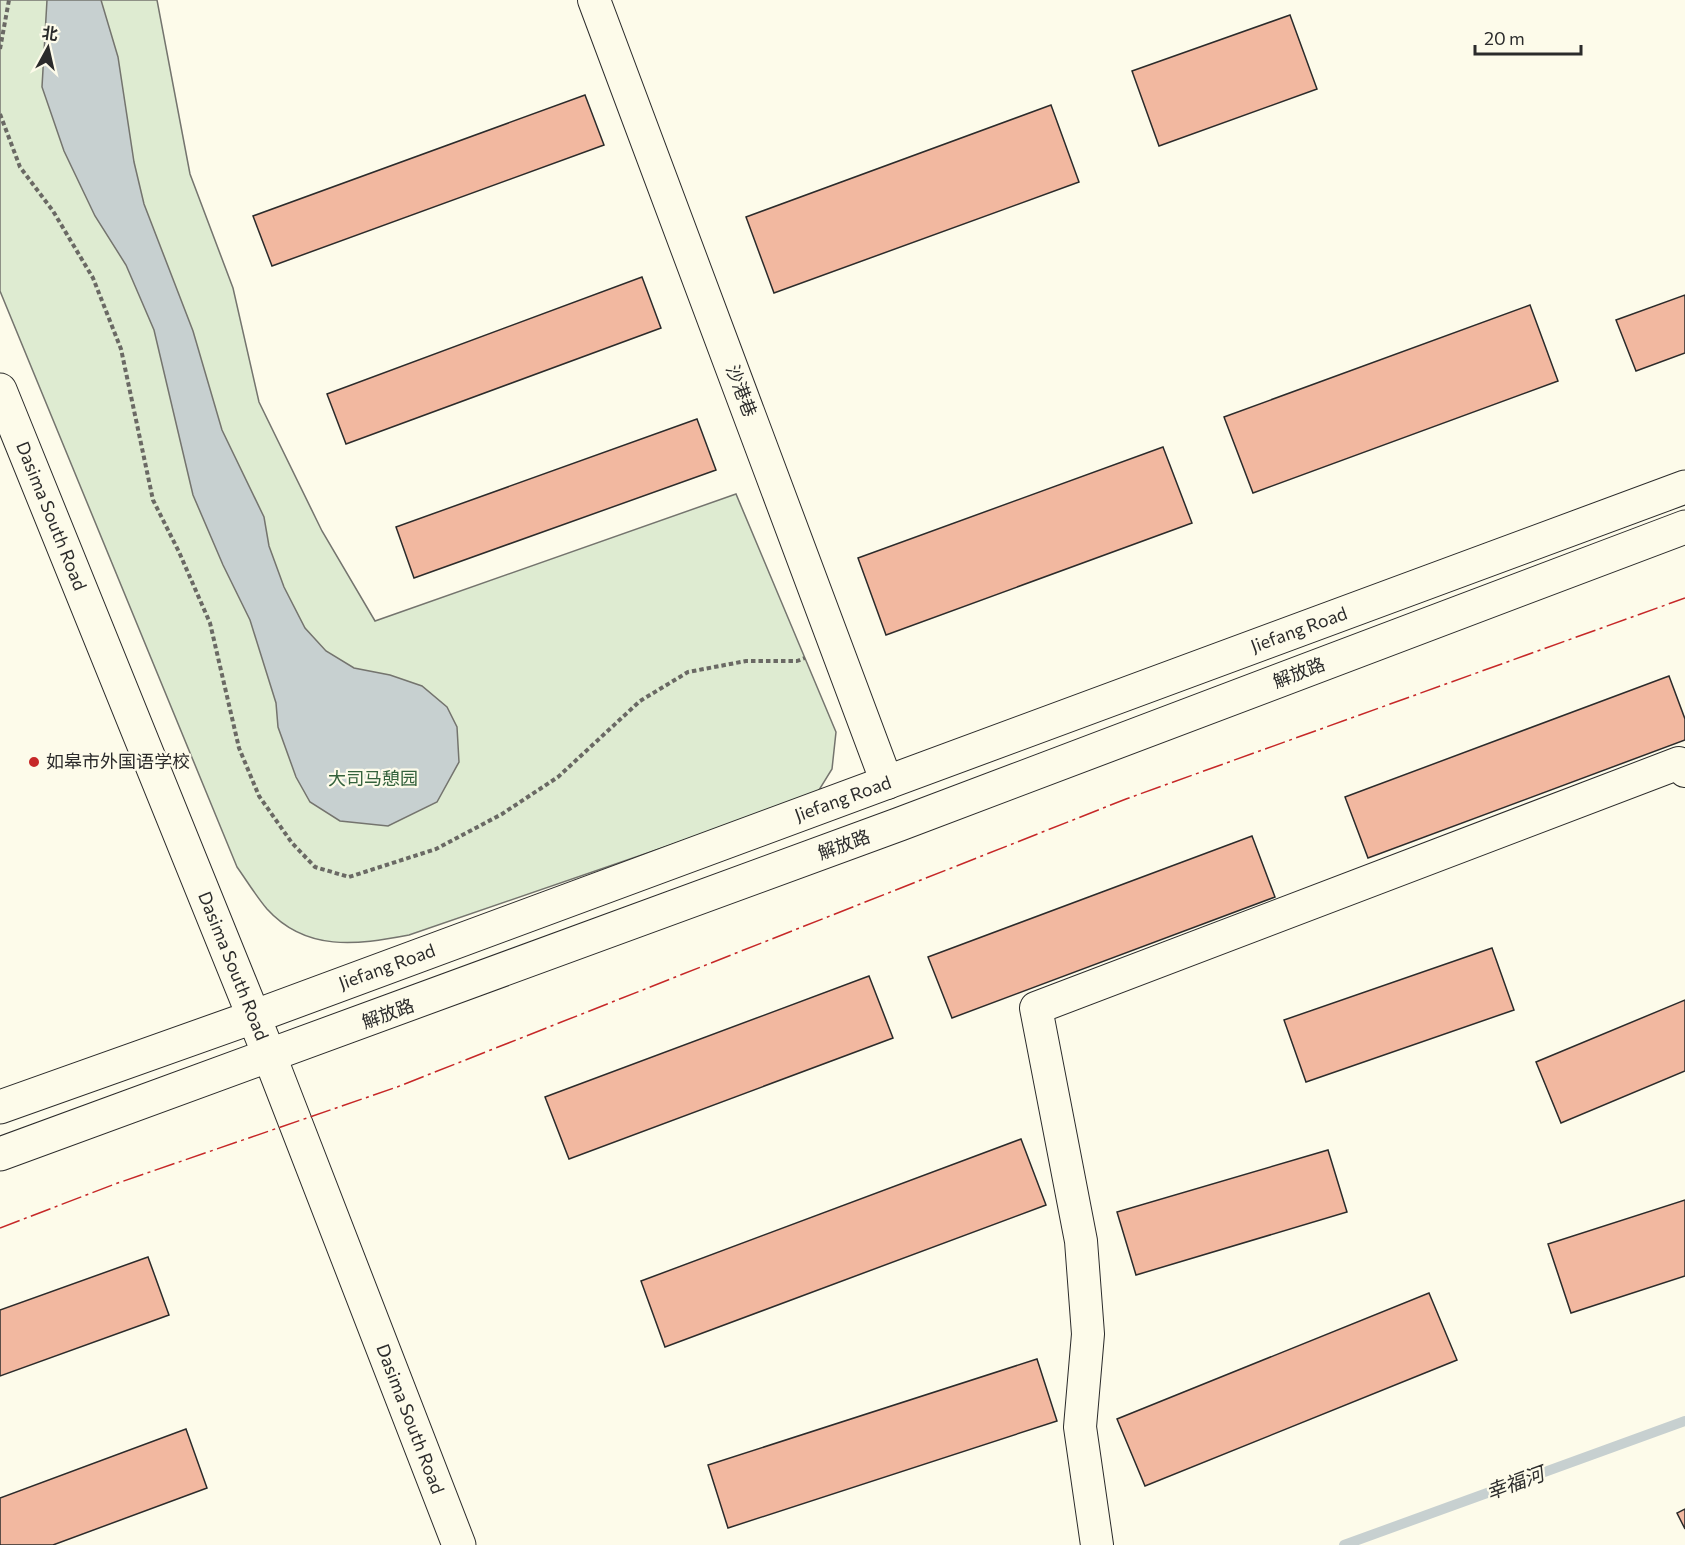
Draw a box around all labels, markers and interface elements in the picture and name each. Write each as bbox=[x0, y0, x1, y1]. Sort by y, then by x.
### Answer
north arrow bbox=[18, 18, 78, 78]
scale bar bbox=[1475, 18, 1582, 56]
text: 北 bbox=[41, 22, 59, 43]
text: 20 m bbox=[1484, 27, 1525, 49]
street label: 沙港巷 bbox=[722, 361, 762, 420]
street label: Dasima South Road bbox=[12, 438, 92, 593]
street label: Jiefang Road bbox=[1247, 601, 1350, 657]
street label: 解放路 bbox=[1269, 652, 1328, 692]
place label: 如皋市外国语学校 bbox=[46, 750, 190, 772]
marker: 如皋市外国语学校 bbox=[27, 755, 41, 769]
park label: 大司马憩园 bbox=[328, 767, 418, 789]
street label: Jiefang Road bbox=[791, 770, 894, 826]
street label: 解放路 bbox=[815, 824, 873, 864]
street label: Dasima South Road bbox=[194, 888, 274, 1043]
street label: Jiefang Road bbox=[335, 938, 438, 994]
street label: 解放路 bbox=[359, 993, 417, 1033]
street label: Dasima South Road bbox=[372, 1341, 450, 1497]
water label: 幸福河 bbox=[1482, 1459, 1551, 1504]

